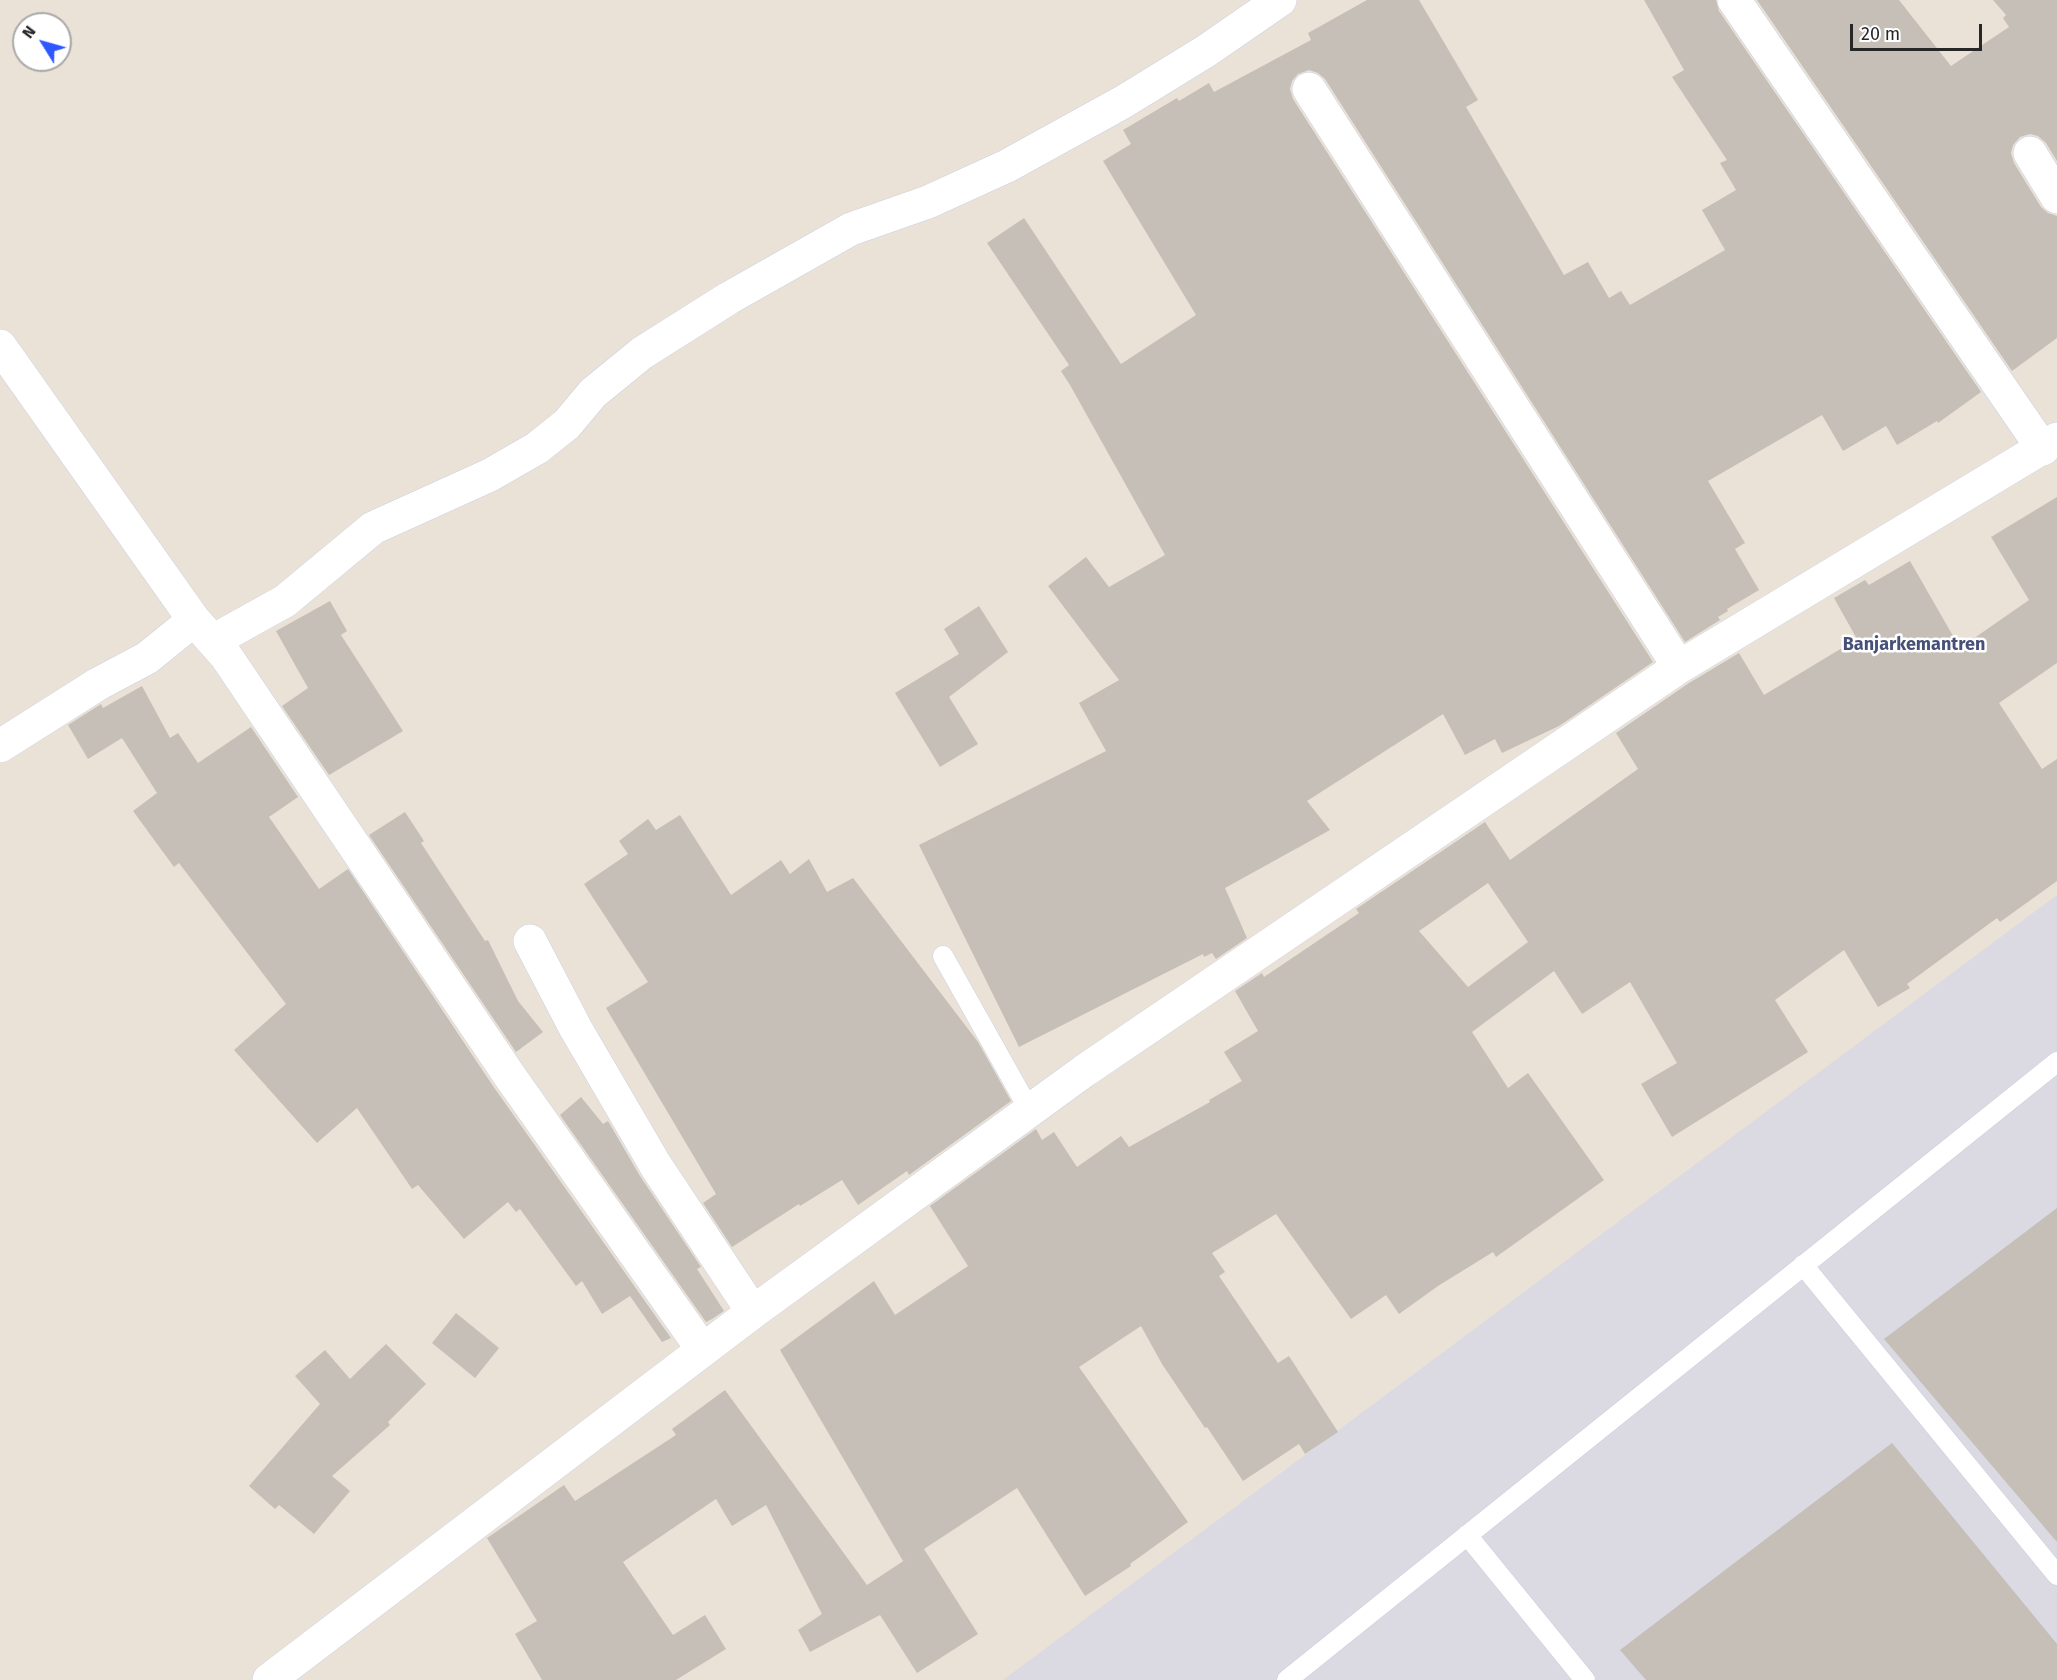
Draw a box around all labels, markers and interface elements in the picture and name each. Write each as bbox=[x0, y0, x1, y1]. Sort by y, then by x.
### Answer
north arrow bbox=[12, 12, 72, 72]
scale bar bbox=[1853, 12, 1985, 50]
text: N bbox=[18, 22, 40, 42]
text: 20 m bbox=[1861, 23, 1900, 45]
district label: Banjarkemantren bbox=[1843, 634, 1985, 656]

